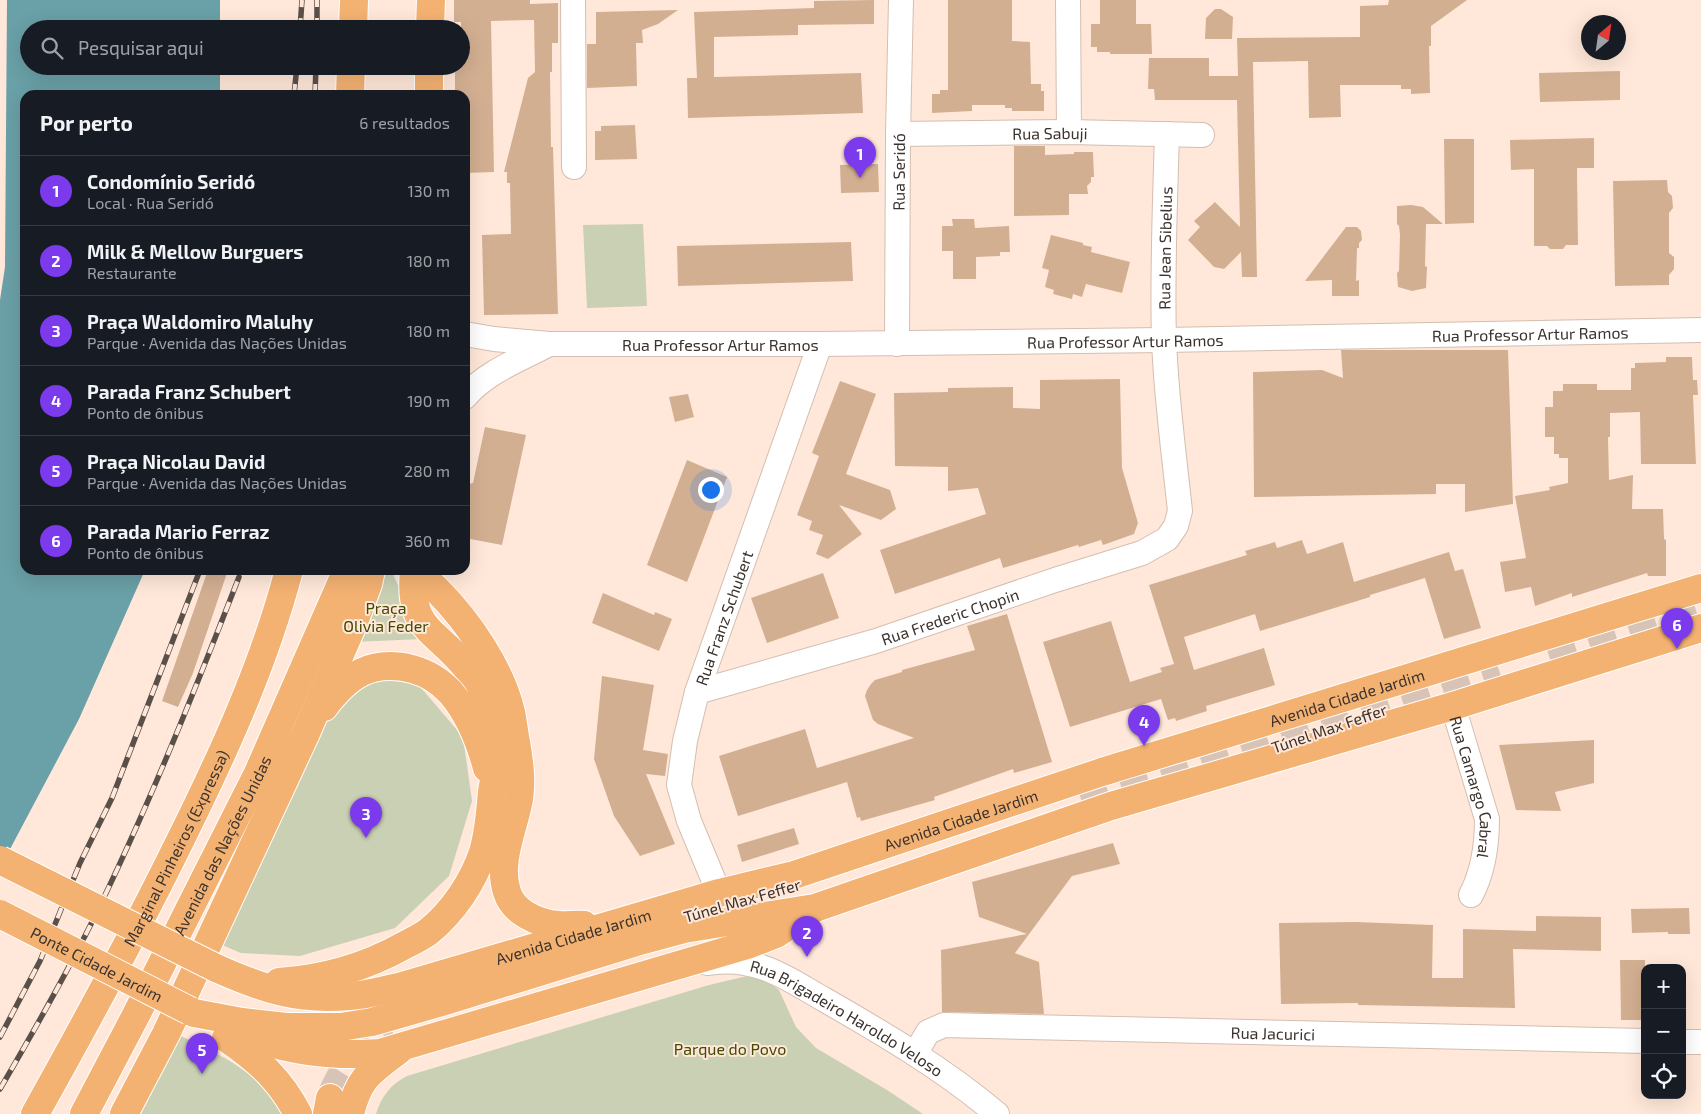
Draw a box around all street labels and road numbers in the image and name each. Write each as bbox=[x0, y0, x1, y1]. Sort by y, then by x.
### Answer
street label: Rua Sabuji bbox=[1012, 122, 1088, 143]
street label: Rua Seridó bbox=[888, 133, 908, 211]
street label: Rua Jean Sibelius bbox=[1154, 186, 1175, 310]
street label: Rua Professor Artur Ramos bbox=[1432, 322, 1629, 345]
street label: Rua Professor Artur Ramos bbox=[1027, 329, 1224, 351]
street label: Rua Professor Artur Ramos bbox=[622, 335, 819, 354]
street label: Rua Franz Schubert bbox=[691, 548, 756, 688]
street label: Rua Frederic Chopin bbox=[878, 584, 1021, 648]
street label: Avenida Cidade Jardim bbox=[1267, 664, 1427, 730]
street label: Túnel Max Feffer bbox=[1269, 699, 1390, 757]
street label: Rua Camargo Cabral bbox=[1447, 713, 1497, 860]
street label: Marginal Pinheiros (Expressa) bbox=[119, 747, 232, 949]
street label: Avenida das Nações Unidas bbox=[168, 752, 274, 938]
street label: Avenida Cidade Jardim bbox=[881, 785, 1040, 854]
street label: Túnel Max Feffer bbox=[681, 874, 803, 926]
street label: Avenida Cidade Jardim bbox=[493, 904, 653, 968]
street label: Ponte Cidade Jardim bbox=[28, 922, 166, 1005]
street label: Rua Brigadeiro Haroldo Veloso bbox=[748, 955, 947, 1080]
street label: Rua Jacurici bbox=[1230, 1022, 1315, 1043]

